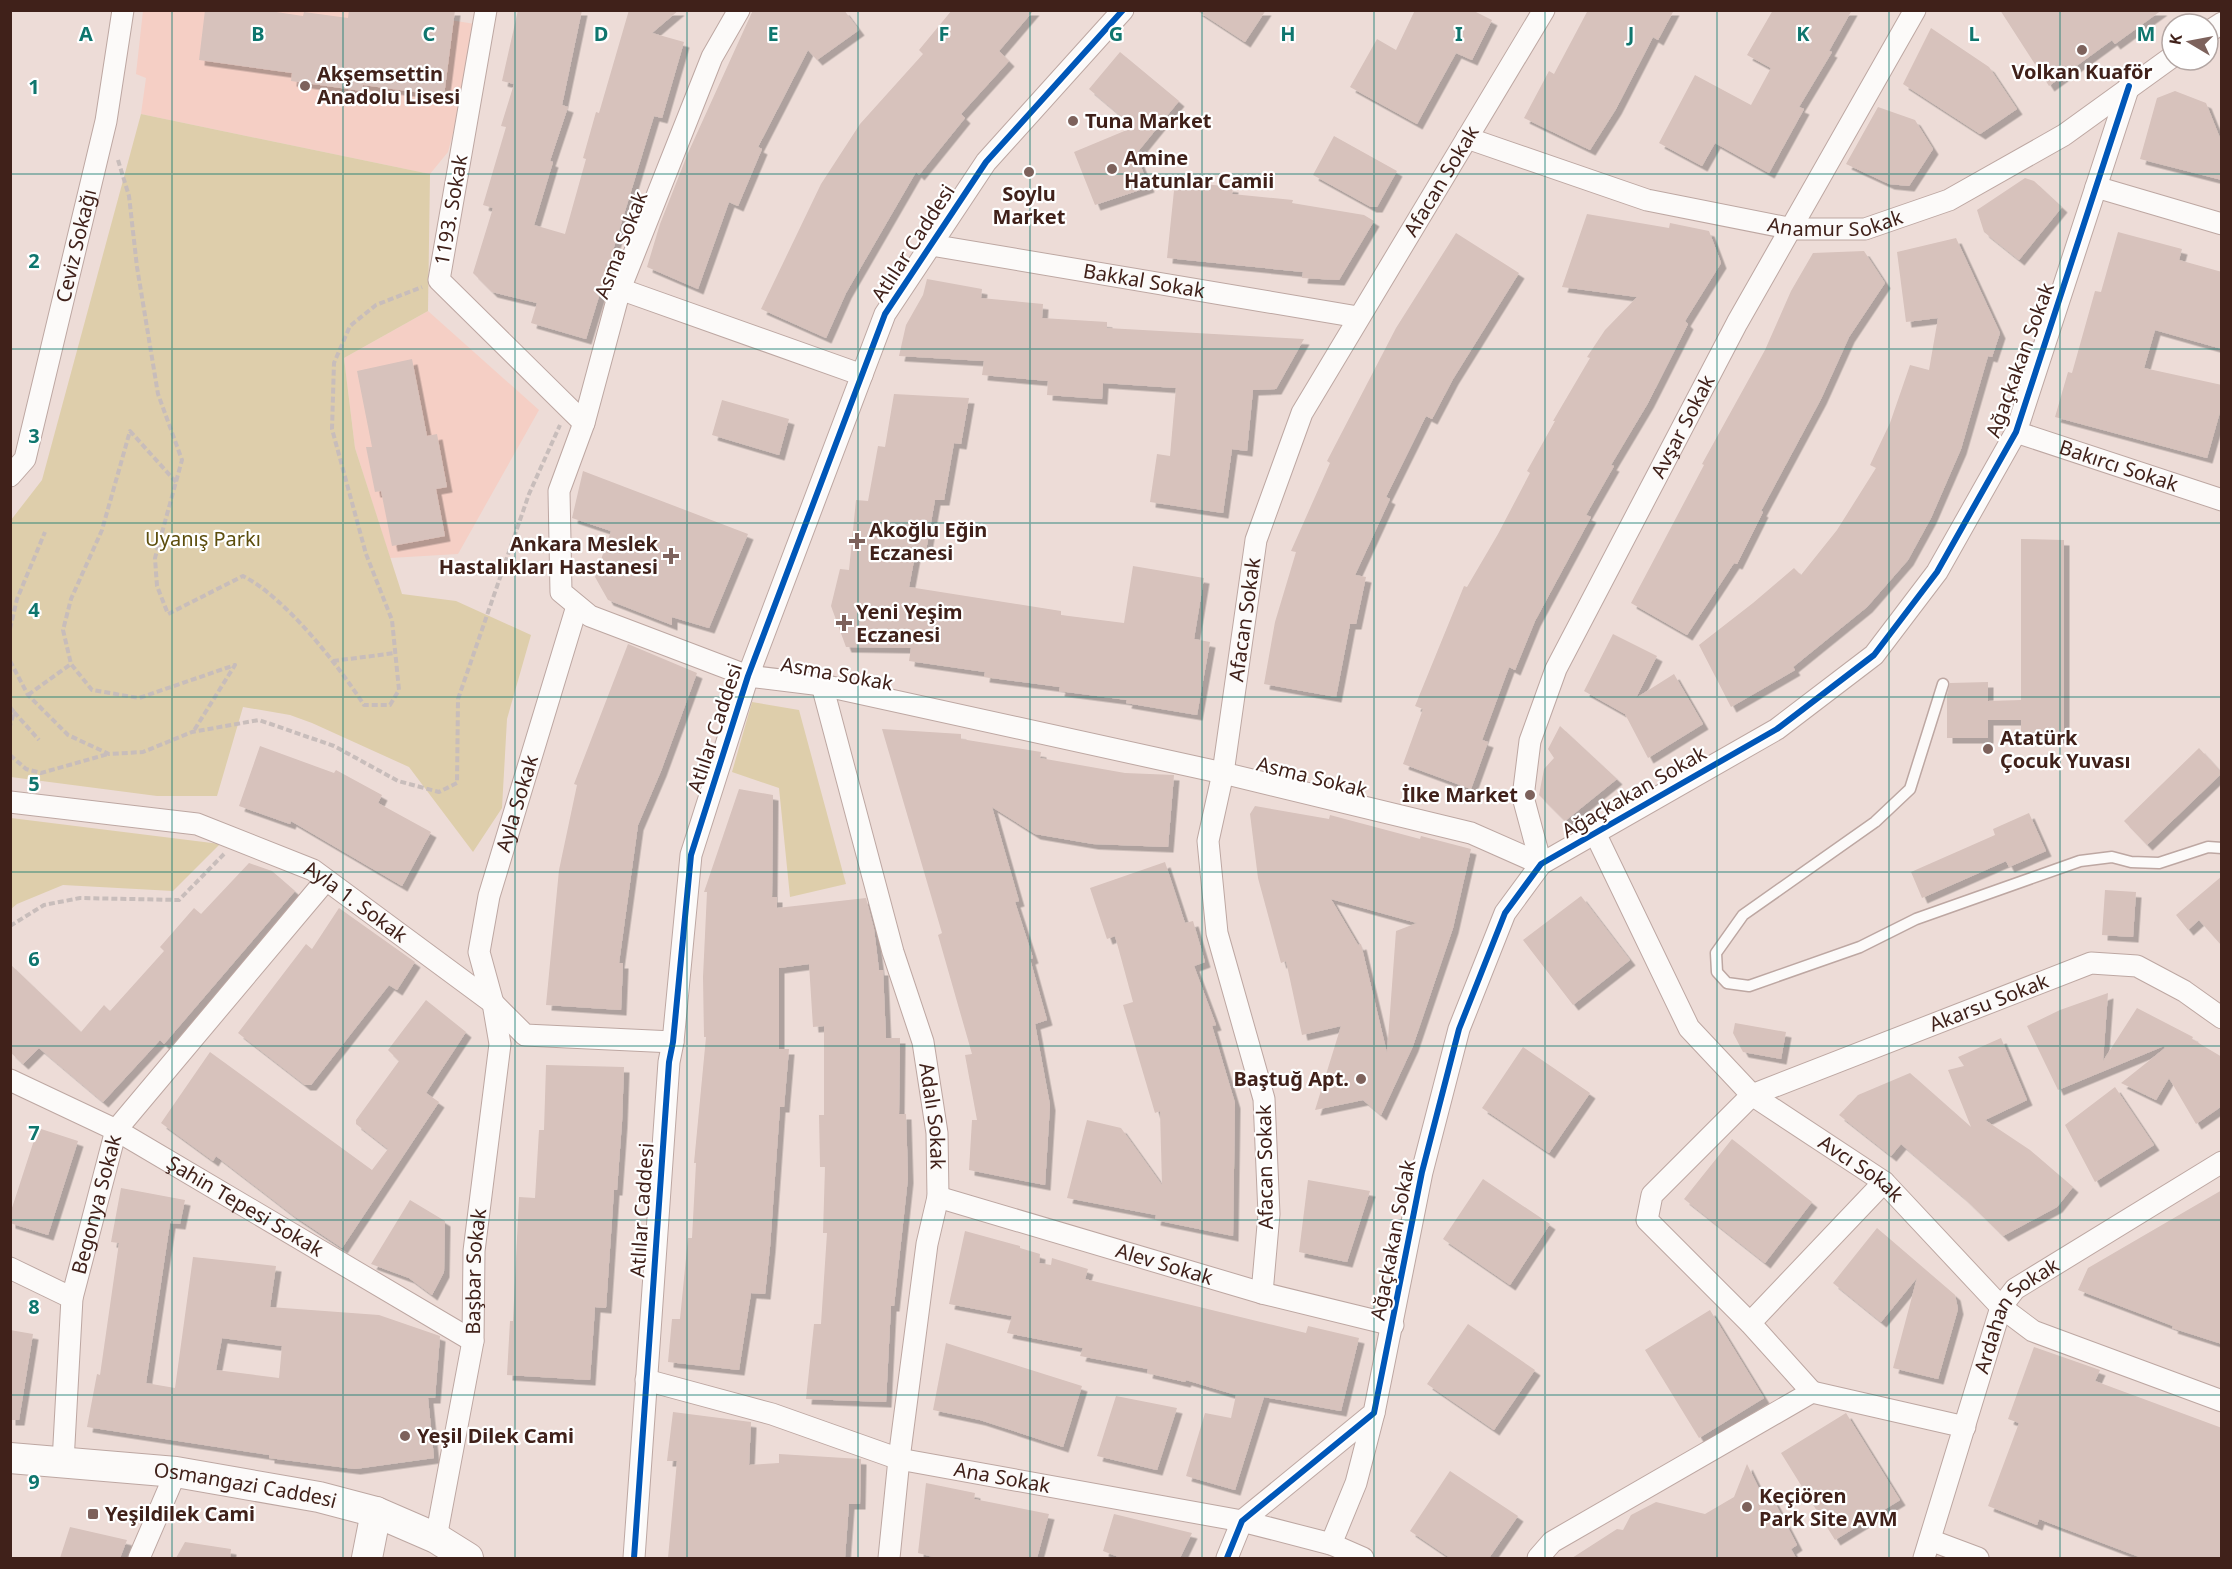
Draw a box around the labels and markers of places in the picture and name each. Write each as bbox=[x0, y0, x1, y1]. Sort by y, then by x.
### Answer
marker: Volkan Kuaför bbox=[2075, 43, 2089, 57]
place label: Volkan Kuaför bbox=[2011, 58, 2153, 85]
place label: Akşemsettin Anadolu Lisesi bbox=[317, 60, 460, 110]
marker: Akşemsettin Anadolu Lisesi bbox=[298, 79, 312, 93]
place label: Tuna Market bbox=[1085, 107, 1212, 134]
marker: Tuna Market bbox=[1066, 114, 1080, 128]
place label: Amine Hatunlar Camii bbox=[1124, 144, 1274, 194]
marker: Amine Hatunlar Camii bbox=[1105, 162, 1119, 176]
marker: Soylu Market bbox=[1022, 165, 1036, 179]
place label: Soylu Market bbox=[993, 180, 1066, 230]
place label: Akoğlu Eğin Eczanesi bbox=[869, 516, 987, 566]
place label: Ankara Meslek Hastalıkları Hastanesi bbox=[439, 530, 659, 580]
marker: Akoğlu Eğin Eczanesi bbox=[850, 534, 864, 548]
marker: Ankara Meslek Hastalıkları Hastanesi bbox=[662, 547, 680, 565]
place label: Yeni Yeşim Eczanesi bbox=[856, 598, 963, 648]
marker: Yeni Yeşim Eczanesi bbox=[837, 616, 851, 630]
place label: Atatürk Çocuk Yuvası bbox=[2000, 724, 2131, 774]
marker: Atatürk Çocuk Yuvası bbox=[1981, 742, 1995, 756]
place label: İlke Market bbox=[1402, 781, 1518, 808]
marker: İlke Market bbox=[1523, 788, 1537, 802]
place label: Baştuğ Apt. bbox=[1233, 1065, 1349, 1092]
marker: Baştuğ Apt. bbox=[1354, 1072, 1368, 1086]
place label: Yeşil Dilek Cami bbox=[417, 1422, 574, 1449]
marker: Yeşil Dilek Cami bbox=[398, 1429, 412, 1443]
place label: Keçiören Park Site AVM bbox=[1759, 1482, 1898, 1532]
place label: Yeşildilek Cami bbox=[105, 1500, 255, 1527]
marker: Keçiören Park Site AVM bbox=[1740, 1500, 1754, 1514]
marker: Yeşildilek Cami bbox=[86, 1507, 100, 1521]

